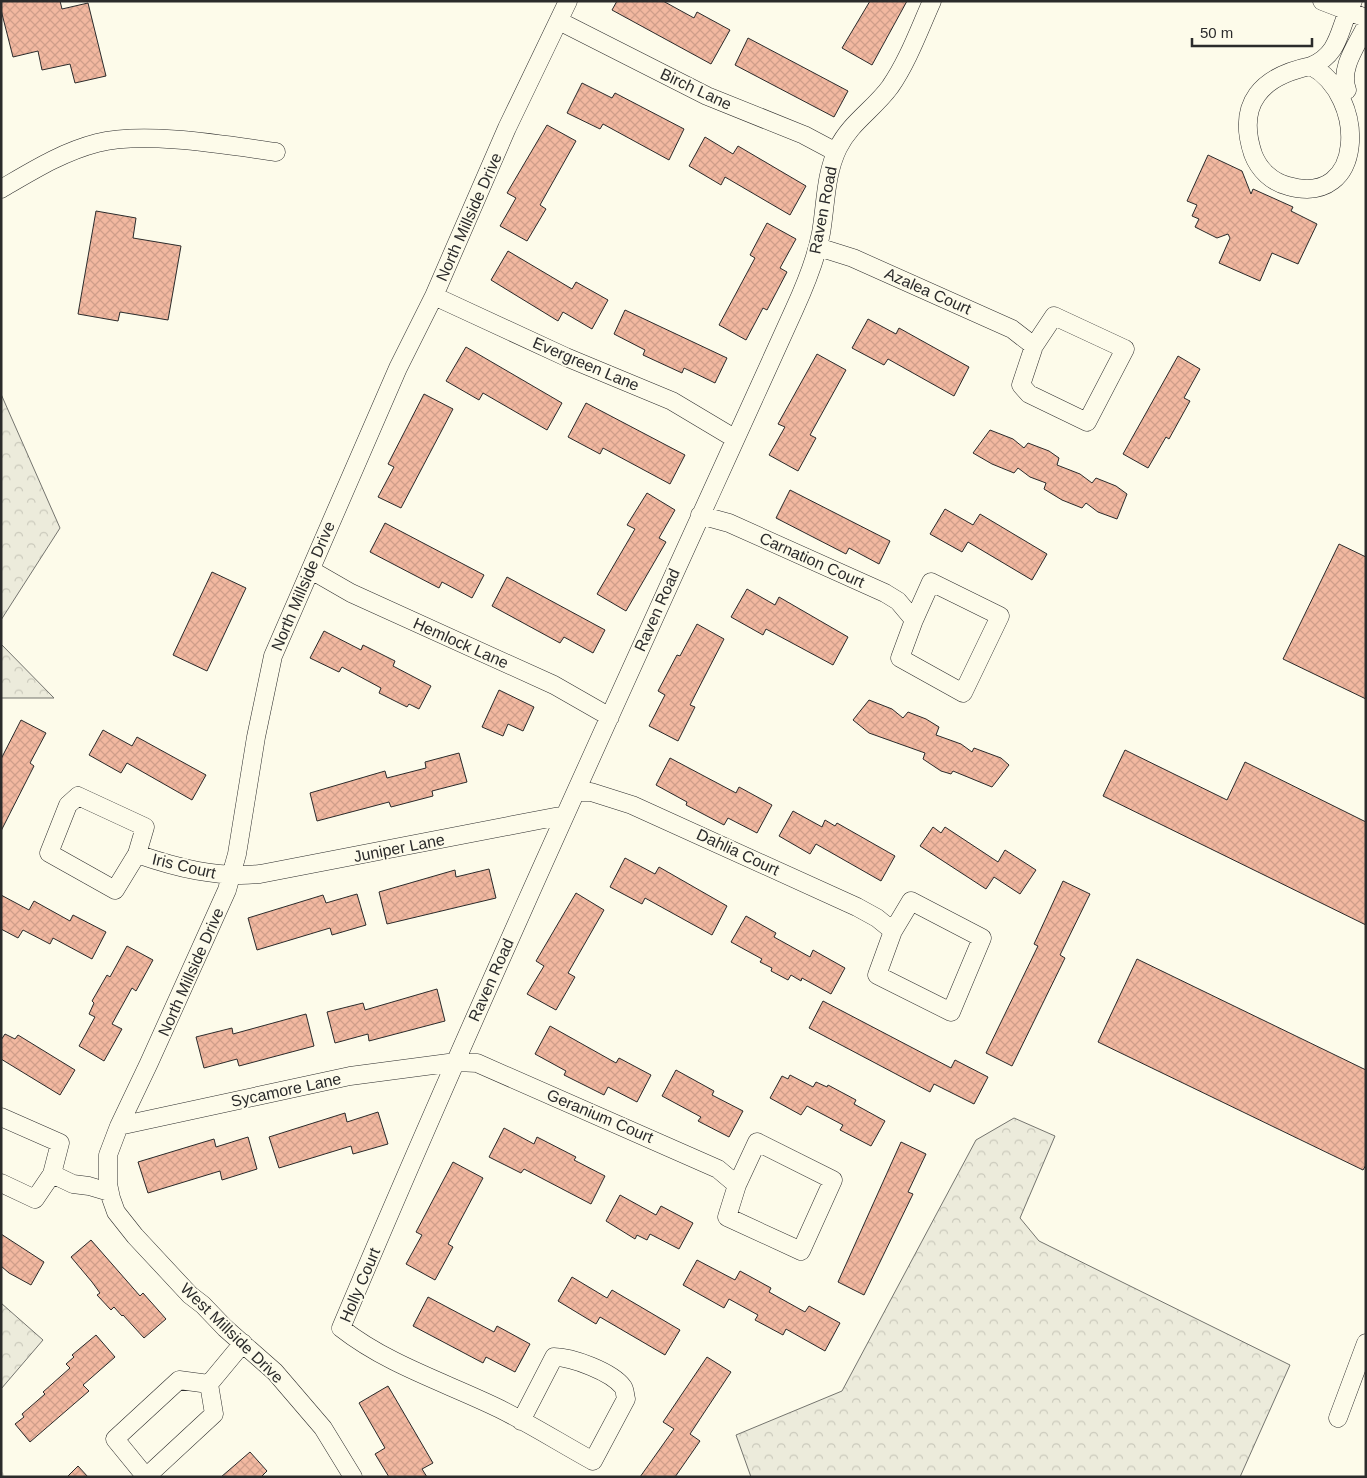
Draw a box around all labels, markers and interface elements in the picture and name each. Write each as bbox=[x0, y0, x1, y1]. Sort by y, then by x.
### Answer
scale bar bbox=[1192, 15, 1312, 47]
text: 50 m bbox=[1200, 24, 1233, 41]
street label: Birch Lane bbox=[658, 65, 734, 113]
street label: North Millside Drive bbox=[433, 150, 505, 284]
street label: Raven Road bbox=[806, 165, 840, 255]
street label: Azalea Court bbox=[882, 264, 974, 318]
street label: Evergreen Lane bbox=[530, 334, 642, 394]
street label: North Millside Drive bbox=[268, 519, 338, 653]
street label: Carnation Court bbox=[757, 529, 868, 591]
street label: Raven Road bbox=[631, 566, 683, 654]
street label: Hemlock Lane bbox=[411, 614, 511, 672]
street label: Dahlia Court bbox=[694, 826, 782, 879]
street label: Juniper Lane bbox=[352, 831, 446, 865]
street label: Iris Court bbox=[150, 850, 218, 882]
street label: North Millside Drive bbox=[155, 905, 227, 1039]
street label: Raven Road bbox=[465, 936, 517, 1024]
street label: Sycamore Lane bbox=[229, 1070, 343, 1110]
street label: Geranium Court bbox=[544, 1086, 656, 1146]
street label: Holly Court bbox=[337, 1245, 383, 1325]
street label: West Millside Drive bbox=[177, 1280, 287, 1386]

